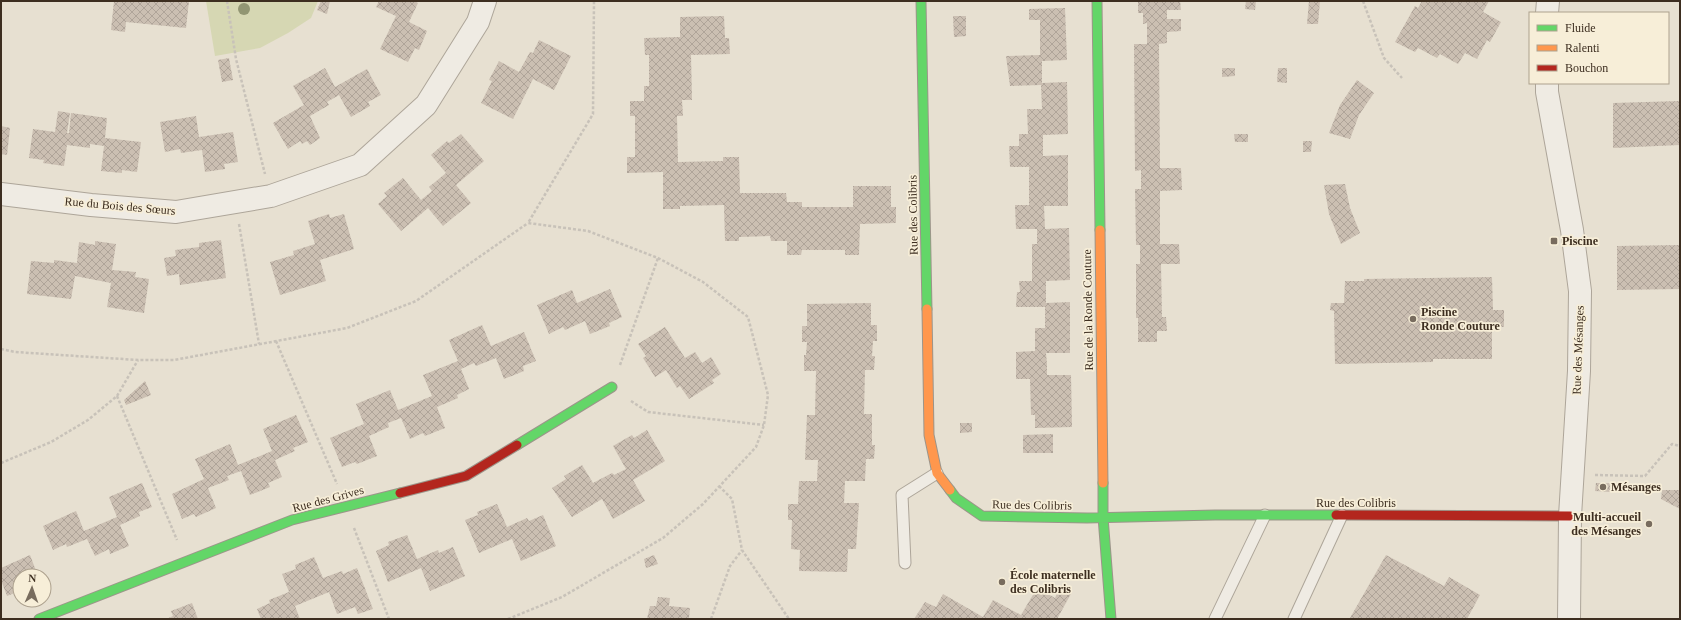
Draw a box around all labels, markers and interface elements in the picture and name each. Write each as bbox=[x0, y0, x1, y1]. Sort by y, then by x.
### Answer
legend bbox=[1529, 12, 1669, 84]
text: Fluide bbox=[1565, 21, 1596, 35]
text: Ralenti bbox=[1565, 41, 1600, 55]
text: Bouchon bbox=[1565, 61, 1608, 75]
street label: Rue des Colibris bbox=[905, 175, 921, 255]
street label: Rue du Bois des Sœurs bbox=[64, 194, 176, 218]
place label: Piscine bbox=[1562, 234, 1599, 248]
marker: Piscine bbox=[1549, 236, 1559, 246]
street label: Rue de la Ronde Couture bbox=[1080, 249, 1096, 371]
place label: Piscine Ronde Couture bbox=[1421, 305, 1500, 333]
street label: Rue des Mésanges bbox=[1569, 305, 1587, 395]
marker: Piscine Ronde Couture bbox=[1408, 314, 1418, 324]
place label: Mésanges bbox=[1611, 480, 1661, 494]
marker: Mésanges bbox=[1598, 482, 1608, 492]
street label: Rue des Grives bbox=[291, 483, 366, 515]
street label: Rue des Colibris bbox=[1316, 496, 1396, 510]
street label: Rue des Colibris bbox=[992, 497, 1072, 513]
place label: Multi-accueil des Mésanges bbox=[1571, 510, 1642, 538]
marker: Multi-accueil des Mésanges bbox=[1644, 519, 1654, 529]
north arrow bbox=[12, 568, 52, 608]
place label: École maternelle des Colibris bbox=[1010, 568, 1096, 596]
text: N bbox=[28, 572, 37, 584]
marker: École maternelle des Colibris bbox=[997, 577, 1007, 587]

